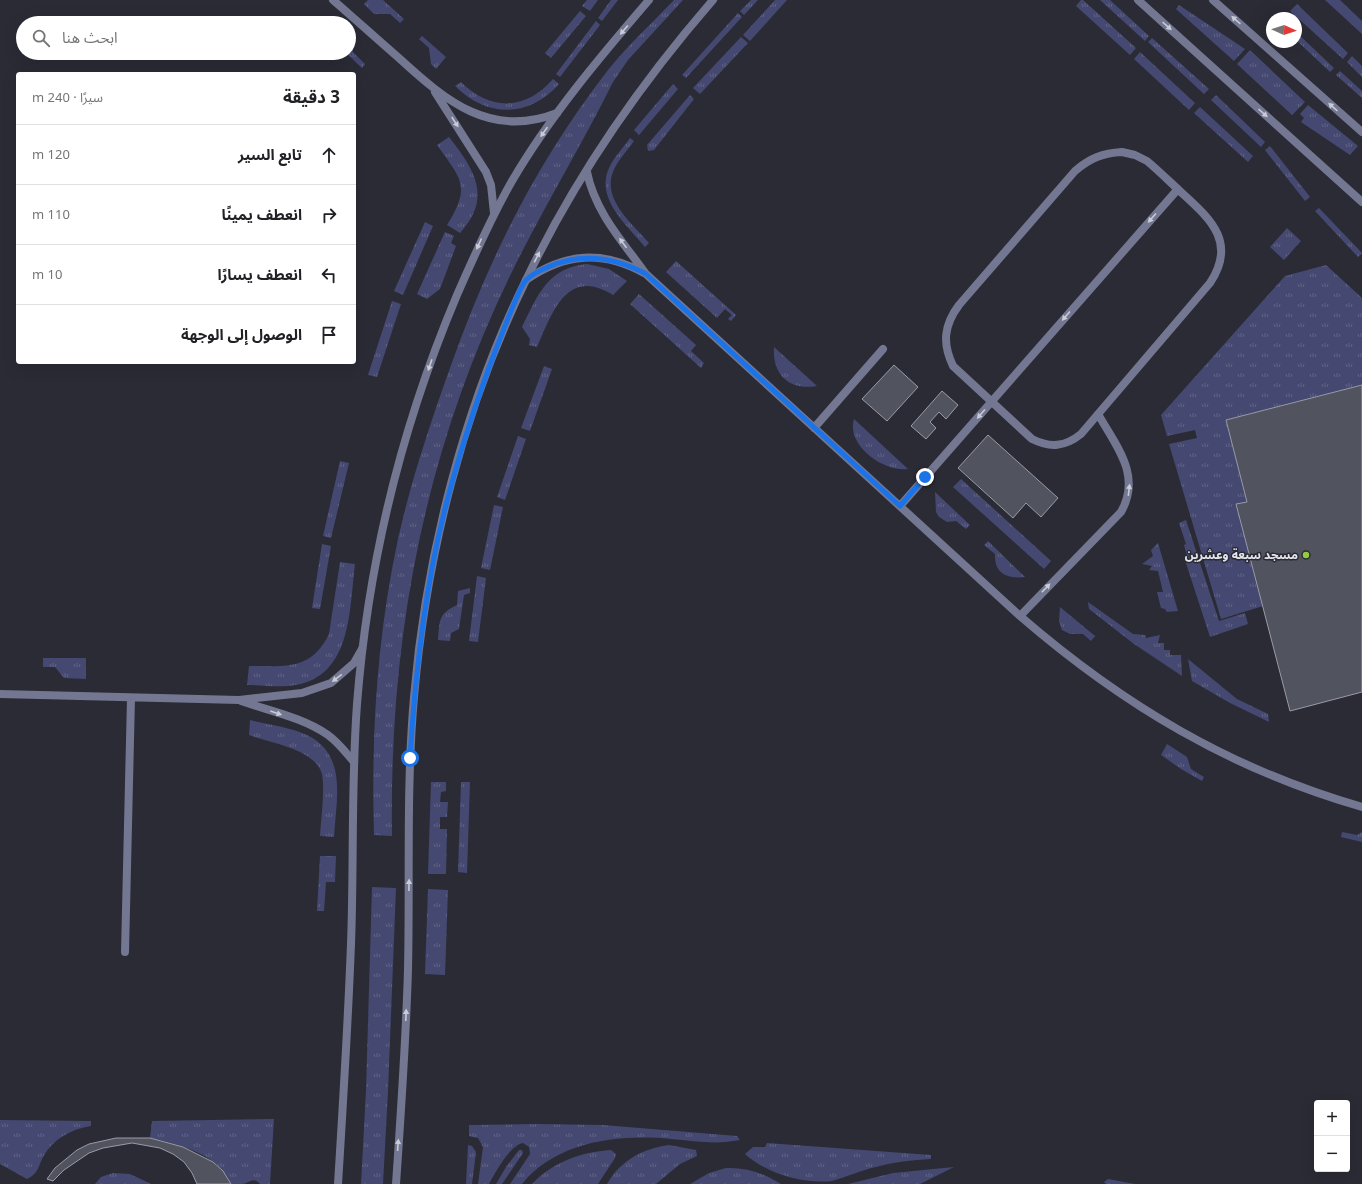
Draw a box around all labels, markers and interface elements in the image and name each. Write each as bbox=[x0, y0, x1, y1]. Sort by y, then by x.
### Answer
north arrow bbox=[1266, 12, 1302, 48]
one-way arrow bbox=[1231, 15, 1241, 25]
search box bbox=[16, 16, 356, 60]
one-way arrow bbox=[1162, 21, 1171, 30]
text: ابحث هنا bbox=[62, 22, 118, 54]
one-way arrow bbox=[620, 24, 629, 35]
icon: search bbox=[30, 27, 52, 49]
text: 3 دقيقة bbox=[283, 80, 340, 116]
text: سيرًا · 240 m bbox=[32, 84, 103, 112]
one-way arrow bbox=[1328, 102, 1338, 111]
one-way arrow bbox=[1258, 108, 1268, 118]
one-way arrow bbox=[451, 117, 458, 128]
one-way arrow bbox=[540, 127, 548, 137]
text: تابع السير bbox=[238, 139, 302, 171]
text: 120 m bbox=[32, 141, 70, 169]
icon: ahead bbox=[318, 144, 340, 166]
text: انعطف يمينًا bbox=[221, 199, 302, 231]
text: 110 m bbox=[32, 201, 70, 229]
icon: right bbox=[318, 204, 340, 226]
one-way arrow bbox=[1147, 213, 1157, 223]
one-way arrow bbox=[619, 237, 627, 248]
one-way arrow bbox=[476, 239, 482, 250]
one-way arrow bbox=[534, 251, 540, 263]
text: انعطف يسارًا bbox=[218, 259, 302, 291]
text: 10 m bbox=[32, 261, 62, 289]
icon: left bbox=[318, 264, 340, 286]
one-way arrow bbox=[1062, 310, 1071, 321]
text: الوصول إلى الوجهة bbox=[181, 319, 302, 351]
icon: arrive bbox=[318, 324, 340, 346]
one-way arrow bbox=[427, 359, 433, 371]
one-way arrow bbox=[976, 408, 985, 419]
route end bbox=[916, 468, 934, 486]
one-way arrow bbox=[1126, 484, 1132, 496]
place label: مسجد سبعة وعشرين bbox=[1185, 543, 1298, 568]
marker: مسجد سبعة وعشرين bbox=[1301, 550, 1311, 560]
one-way arrow bbox=[1042, 583, 1051, 593]
one-way arrow bbox=[332, 674, 342, 682]
one-way arrow bbox=[270, 710, 282, 716]
route start bbox=[401, 749, 419, 767]
one-way arrow bbox=[406, 878, 412, 891]
one-way arrow bbox=[402, 1009, 409, 1021]
map controls bbox=[1314, 1100, 1350, 1172]
button: + bbox=[1314, 1100, 1350, 1136]
button: − bbox=[1314, 1136, 1350, 1172]
one-way arrow bbox=[395, 1139, 402, 1151]

